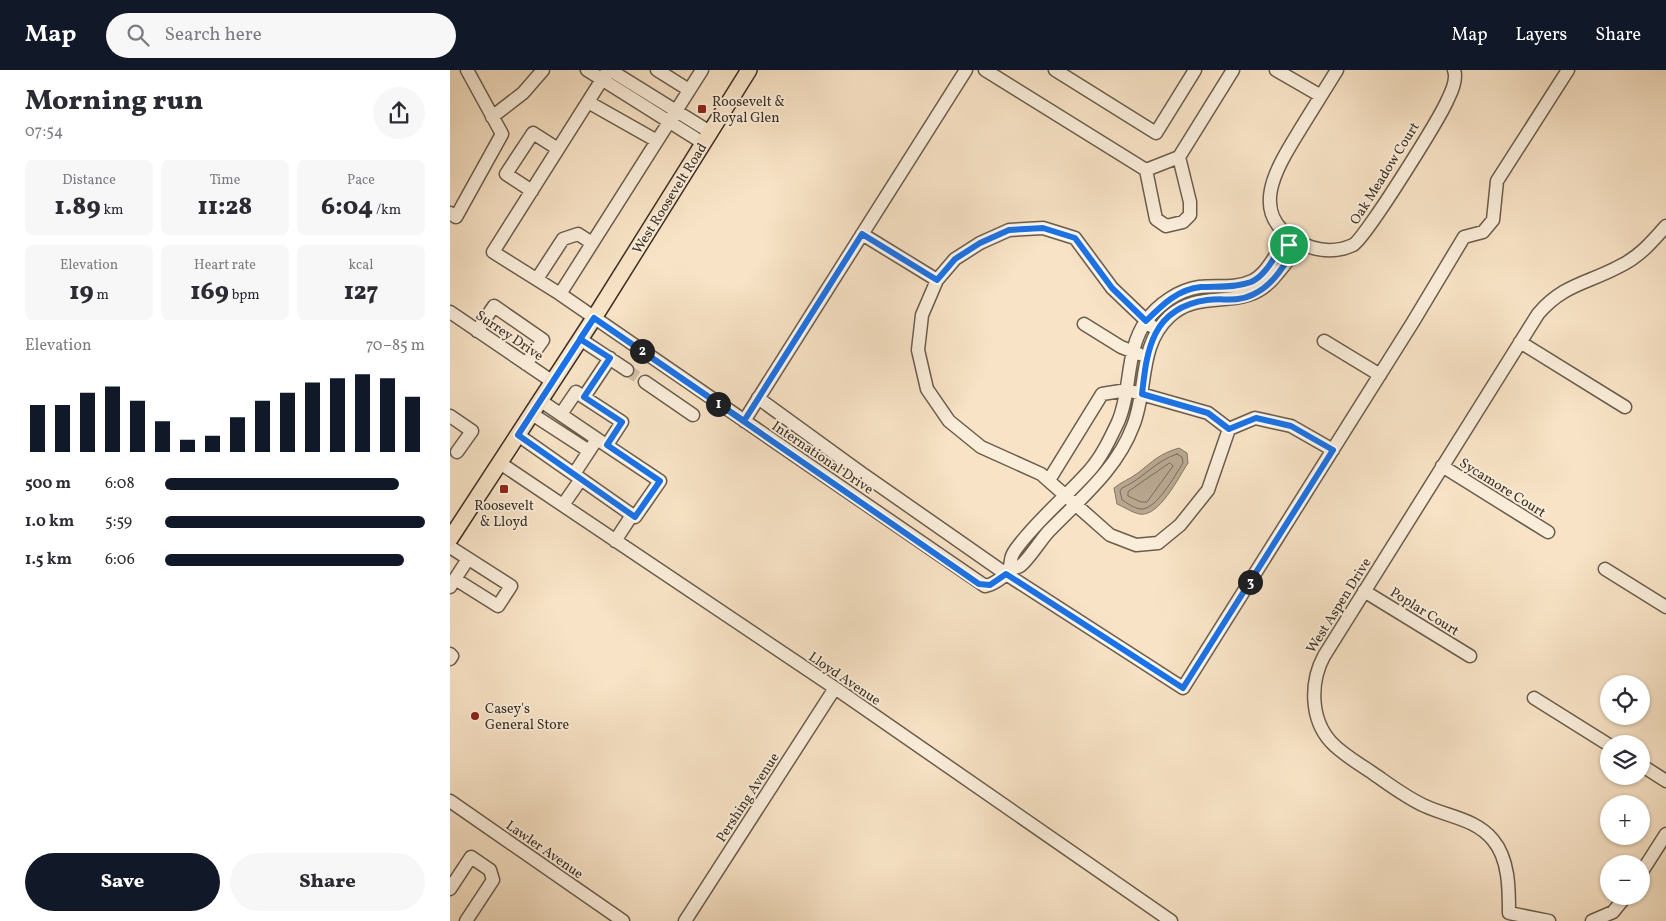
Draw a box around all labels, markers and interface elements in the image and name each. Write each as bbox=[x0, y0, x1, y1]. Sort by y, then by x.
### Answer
search box bbox=[106, 13, 456, 58]
text: Map bbox=[25, 18, 76, 52]
icon: search bbox=[124, 21, 152, 49]
text: Search here bbox=[164, 22, 262, 48]
text: Map bbox=[1451, 23, 1487, 48]
text: Layers bbox=[1515, 23, 1567, 48]
text: Share bbox=[1595, 23, 1641, 48]
text: Morning run bbox=[25, 82, 203, 121]
button: share bbox=[373, 87, 425, 139]
place label: Roosevelt & Royal Glen bbox=[712, 93, 785, 128]
marker: Roosevelt & Royal Glen bbox=[696, 103, 708, 115]
street label: Oak Meadow Court bbox=[1346, 119, 1425, 229]
text: 07:54 bbox=[25, 121, 63, 143]
street label: West Roosevelt Road bbox=[628, 140, 712, 258]
text: Distance bbox=[62, 171, 116, 190]
text: Time bbox=[210, 171, 240, 190]
text: Pace bbox=[347, 171, 375, 190]
text: 1.89 bbox=[55, 190, 101, 225]
text: 11:28 bbox=[198, 190, 252, 225]
text: 6:04 bbox=[321, 190, 373, 225]
text: km bbox=[101, 201, 123, 220]
text: /km bbox=[373, 201, 401, 220]
pin bbox=[1268, 224, 1310, 266]
icon: arrive bbox=[1275, 231, 1303, 259]
text: Elevation bbox=[60, 256, 118, 275]
text: Heart rate bbox=[194, 256, 256, 275]
text: kcal bbox=[349, 256, 373, 275]
text: 19 bbox=[69, 275, 94, 310]
text: 169 bbox=[190, 275, 229, 310]
text: 127 bbox=[344, 275, 378, 310]
text: m bbox=[94, 286, 109, 305]
text: bpm bbox=[229, 286, 260, 305]
street label: Surrey Drive bbox=[472, 307, 547, 366]
text: Elevation bbox=[25, 335, 92, 357]
text: 70–85 m bbox=[366, 335, 425, 357]
pin: 2 bbox=[630, 338, 654, 364]
text: 2 bbox=[639, 342, 646, 361]
pin: 1 bbox=[706, 392, 730, 416]
text: 1 bbox=[716, 395, 721, 414]
street label: International Drive bbox=[768, 417, 877, 500]
street label: Sycamore Court bbox=[1455, 454, 1549, 523]
text: 500 m bbox=[25, 473, 71, 495]
text: 6:08 bbox=[105, 473, 135, 495]
marker: Roosevelt & Lloyd bbox=[498, 483, 510, 495]
place label: Roosevelt & Lloyd bbox=[474, 497, 534, 532]
text: 1.0 km bbox=[25, 511, 74, 533]
text: 5:59 bbox=[105, 511, 132, 533]
text: 1.5 km bbox=[25, 549, 72, 571]
text: 6:06 bbox=[105, 549, 135, 571]
street label: West Aspen Drive bbox=[1302, 554, 1376, 657]
pin: 3 bbox=[1238, 570, 1262, 594]
text: 3 bbox=[1247, 573, 1254, 592]
street label: Poplar Court bbox=[1386, 583, 1462, 641]
street label: Lloyd Avenue bbox=[804, 648, 884, 711]
map controls bbox=[1600, 675, 1650, 905]
button: locate bbox=[1600, 675, 1650, 725]
place label: Casey's General Store bbox=[485, 700, 570, 735]
marker: Casey's General Store bbox=[469, 710, 481, 722]
button: layers bbox=[1600, 735, 1650, 785]
street label: Pershing Avenue bbox=[712, 749, 784, 846]
button: + bbox=[1600, 795, 1650, 845]
street label: Lawler Avenue bbox=[502, 816, 587, 884]
button: Save bbox=[25, 853, 220, 911]
button: Share bbox=[230, 853, 425, 911]
button: − bbox=[1600, 855, 1650, 905]

